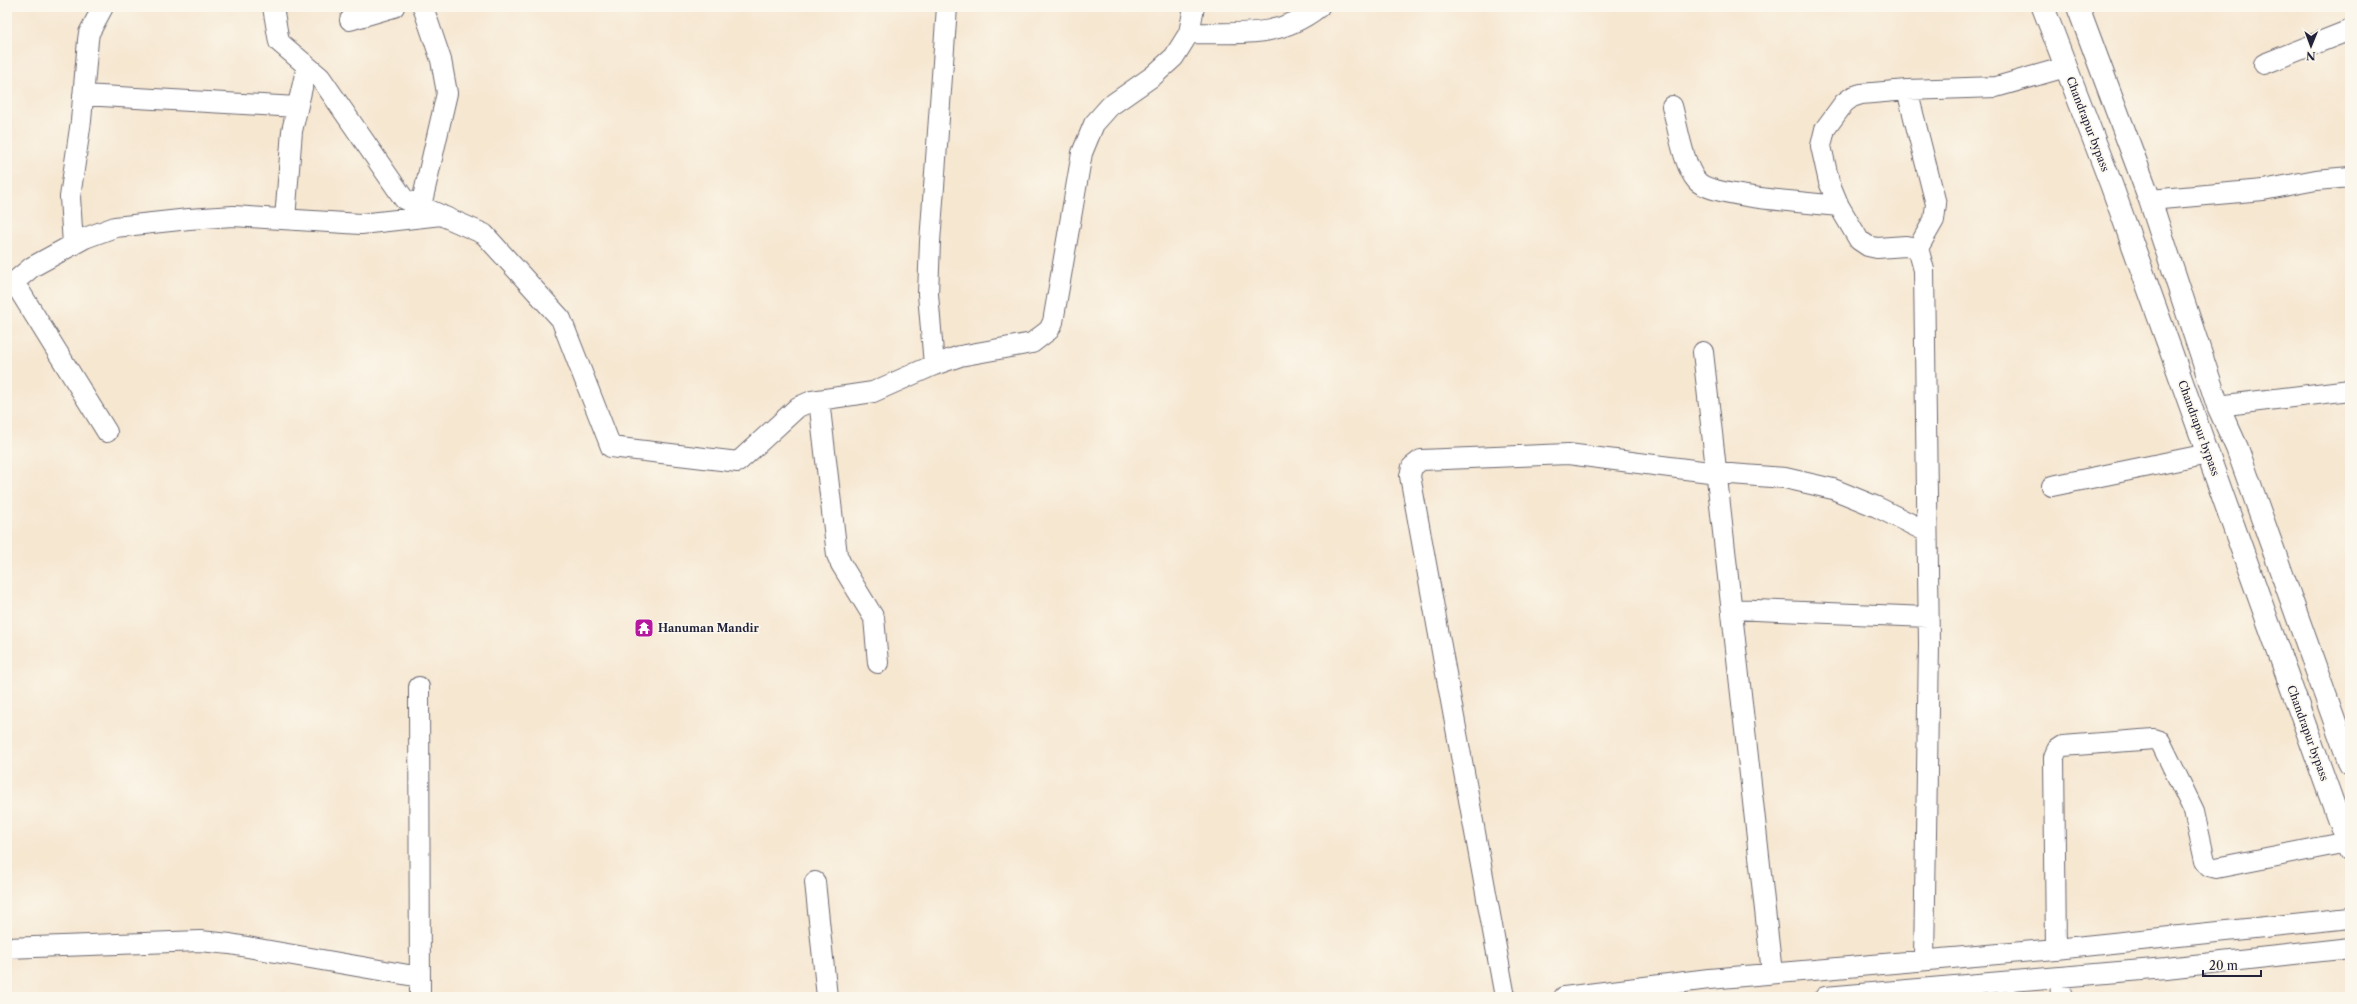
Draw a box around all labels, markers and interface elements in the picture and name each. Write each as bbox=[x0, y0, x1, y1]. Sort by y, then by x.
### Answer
north arrow bbox=[2291, 26, 2331, 66]
text: N bbox=[2305, 49, 2316, 63]
street label: Chandrapur bypass bbox=[2063, 74, 2113, 174]
street label: Chandrapur bypass bbox=[2175, 378, 2223, 478]
temple icon: Hanuman Mandir bbox=[633, 617, 655, 639]
place label: Hanuman Mandir bbox=[658, 621, 760, 635]
street label: Chandrapur bypass bbox=[2284, 683, 2332, 783]
scale bar bbox=[2203, 952, 2261, 978]
text: 20 m bbox=[2209, 958, 2238, 973]

